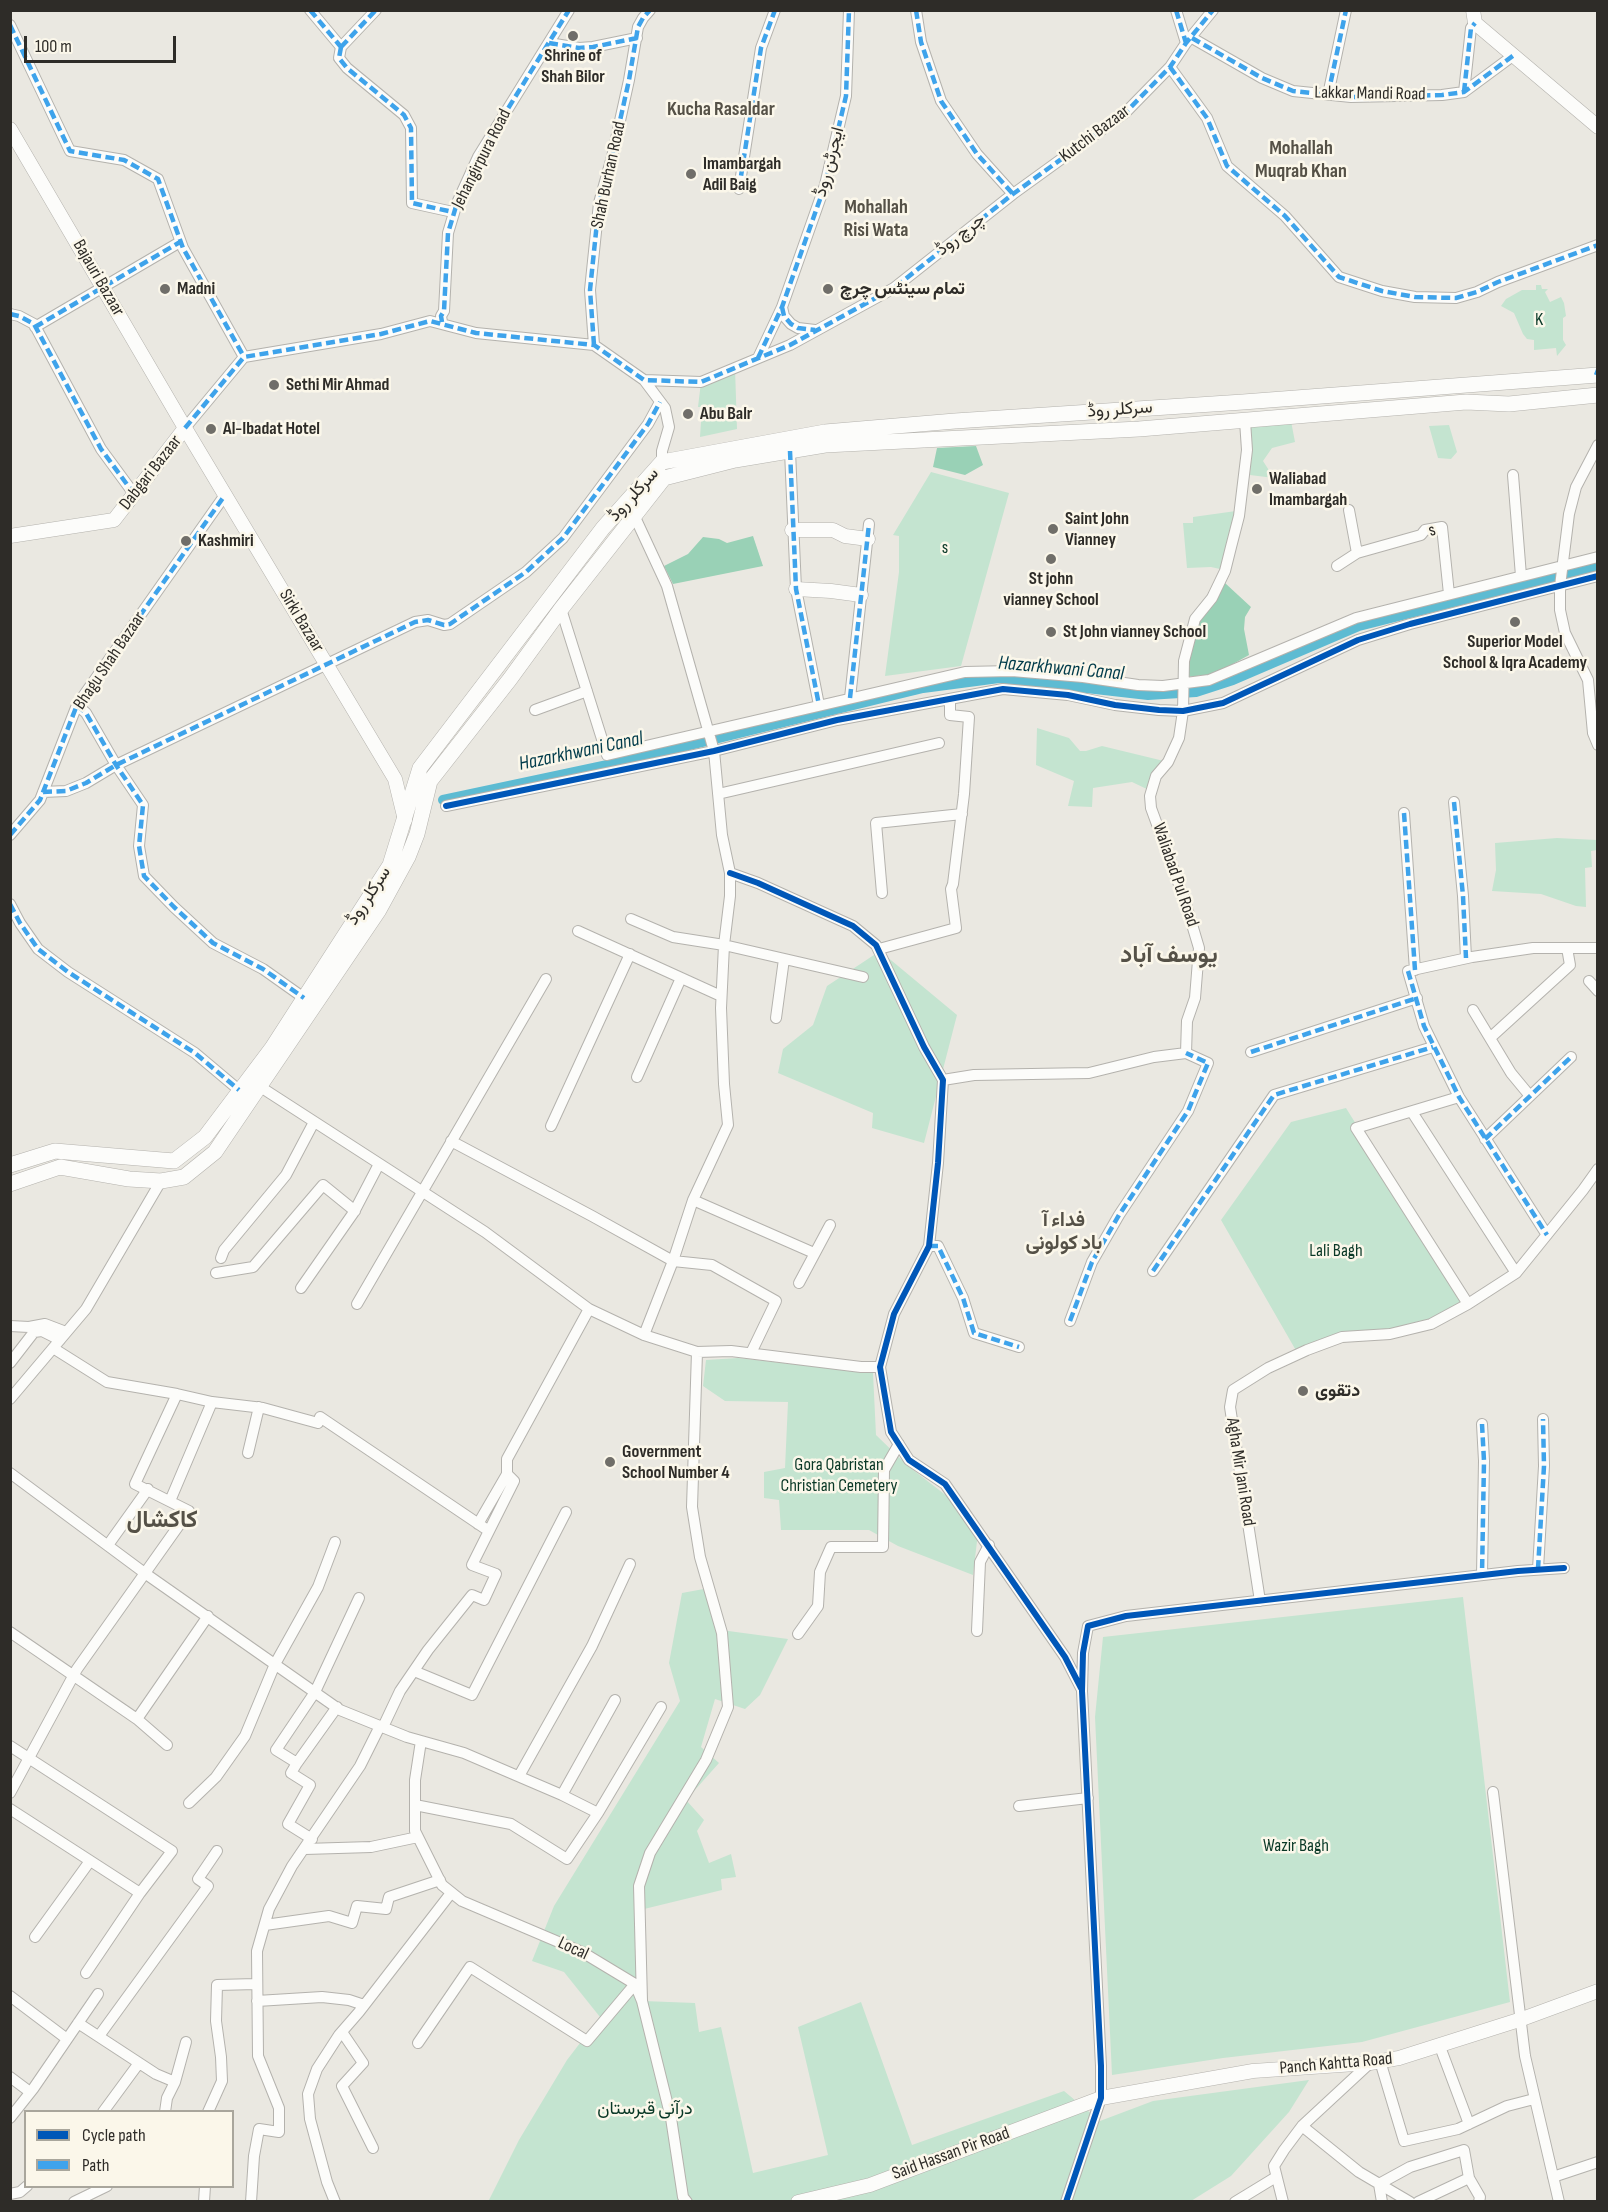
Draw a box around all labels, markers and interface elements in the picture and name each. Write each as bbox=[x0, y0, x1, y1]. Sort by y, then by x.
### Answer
scale bar bbox=[27, 24, 178, 62]
marker: Shrine of Shah Bilor bbox=[566, 29, 580, 43]
text: 100 m bbox=[35, 36, 72, 57]
place label: Shrine of Shah Bilor bbox=[541, 45, 605, 88]
street label: Lakkar Mandi Road bbox=[1314, 82, 1426, 106]
district label: Kucha Rasaldar bbox=[667, 98, 775, 122]
street label: Kutchi Bazaar bbox=[1056, 101, 1134, 167]
street label: Jehangirpura Road bbox=[448, 106, 516, 212]
street label: Shah Burhan Road bbox=[587, 120, 631, 230]
street label: ایجرٹن روڈ bbox=[810, 125, 850, 199]
district label: Mohallah Muqrab Khan bbox=[1255, 137, 1347, 184]
place label: Imambargah Adil Baig bbox=[703, 153, 781, 195]
marker: Imambargah Adil Baig bbox=[684, 167, 698, 181]
district label: Mohallah Risi Wata bbox=[843, 196, 909, 243]
street label: چرچ روڈ bbox=[932, 209, 990, 261]
street label: Bajauri Bazaar bbox=[68, 236, 128, 320]
place label: Madni bbox=[177, 278, 215, 300]
place label: تمام سینٹس چرچ bbox=[840, 278, 965, 300]
marker: Madni bbox=[158, 282, 172, 296]
marker: تمام سینٹس چرچ bbox=[821, 282, 835, 296]
park label: K bbox=[1535, 309, 1543, 331]
place label: Sethi Mir Ahmad bbox=[286, 374, 389, 396]
marker: Sethi Mir Ahmad bbox=[267, 378, 281, 392]
street label: سرکلر روڈ bbox=[1087, 397, 1153, 423]
place label: Abu Balr bbox=[700, 403, 752, 425]
marker: Abu Balr bbox=[681, 407, 695, 421]
place label: Al-Ibadat Hotel bbox=[223, 418, 320, 440]
marker: Al-Ibadat Hotel bbox=[204, 422, 218, 436]
street label: Dabgari Bazaar bbox=[115, 431, 187, 515]
street label: سرکلر روڈ bbox=[604, 463, 664, 527]
place label: Waliabad Imambargah bbox=[1269, 468, 1347, 510]
marker: Waliabad Imambargah bbox=[1250, 482, 1264, 496]
place label: Saint John Vianney bbox=[1065, 508, 1129, 550]
street label: s bbox=[1425, 520, 1439, 542]
marker: Saint John Vianney bbox=[1046, 522, 1060, 536]
place label: Kashmiri bbox=[198, 530, 254, 552]
marker: Kashmiri bbox=[179, 534, 193, 548]
park label: s bbox=[942, 537, 948, 559]
marker: St john vianney School bbox=[1044, 552, 1058, 566]
place label: St john vianney School bbox=[1003, 568, 1099, 610]
street label: Sirki Bazaar bbox=[274, 586, 328, 656]
street label: Bhagu Shah Bazaar bbox=[69, 608, 151, 714]
marker: Superior Model School & Iqra Academy bbox=[1508, 615, 1522, 629]
place label: St John vianney School bbox=[1063, 621, 1206, 643]
marker: St John vianney School bbox=[1044, 625, 1058, 639]
place label: Superior Model School & Iqra Academy bbox=[1443, 631, 1587, 674]
water label: Hazarkhwani Canal bbox=[997, 652, 1125, 686]
water label: Hazarkhwani Canal bbox=[517, 727, 645, 777]
street label: Waliabad Pul Road bbox=[1147, 820, 1203, 930]
street label: سرکلر روڈ bbox=[342, 863, 396, 929]
district label: یوسف آباد bbox=[1120, 942, 1218, 970]
district label: فداء آ باد کولونی bbox=[1026, 1209, 1102, 1256]
park label: Lali Bagh bbox=[1309, 1240, 1363, 1262]
place label: دتقوى bbox=[1315, 1380, 1360, 1402]
marker: دتقوى bbox=[1296, 1384, 1310, 1398]
street label: Agha Mir Jani Road bbox=[1221, 1416, 1259, 1528]
place label: Government School Number 4 bbox=[622, 1441, 730, 1484]
park label: Gora Qabristan Christian Cemetery bbox=[780, 1454, 898, 1496]
marker: Government School Number 4 bbox=[603, 1455, 617, 1469]
district label: کاکشال bbox=[126, 1507, 198, 1535]
park label: Wazir Bagh bbox=[1263, 1835, 1329, 1857]
street label: Local bbox=[554, 1933, 592, 1965]
street label: Panch Kahtta Road bbox=[1279, 2048, 1393, 2080]
park label: درآنی قبرستان bbox=[597, 2098, 693, 2120]
legend bbox=[24, 2110, 234, 2188]
street label: Said Hassan Pir Road bbox=[889, 2123, 1013, 2185]
text: Cycle path bbox=[82, 2125, 146, 2146]
text: Path bbox=[82, 2155, 110, 2176]

